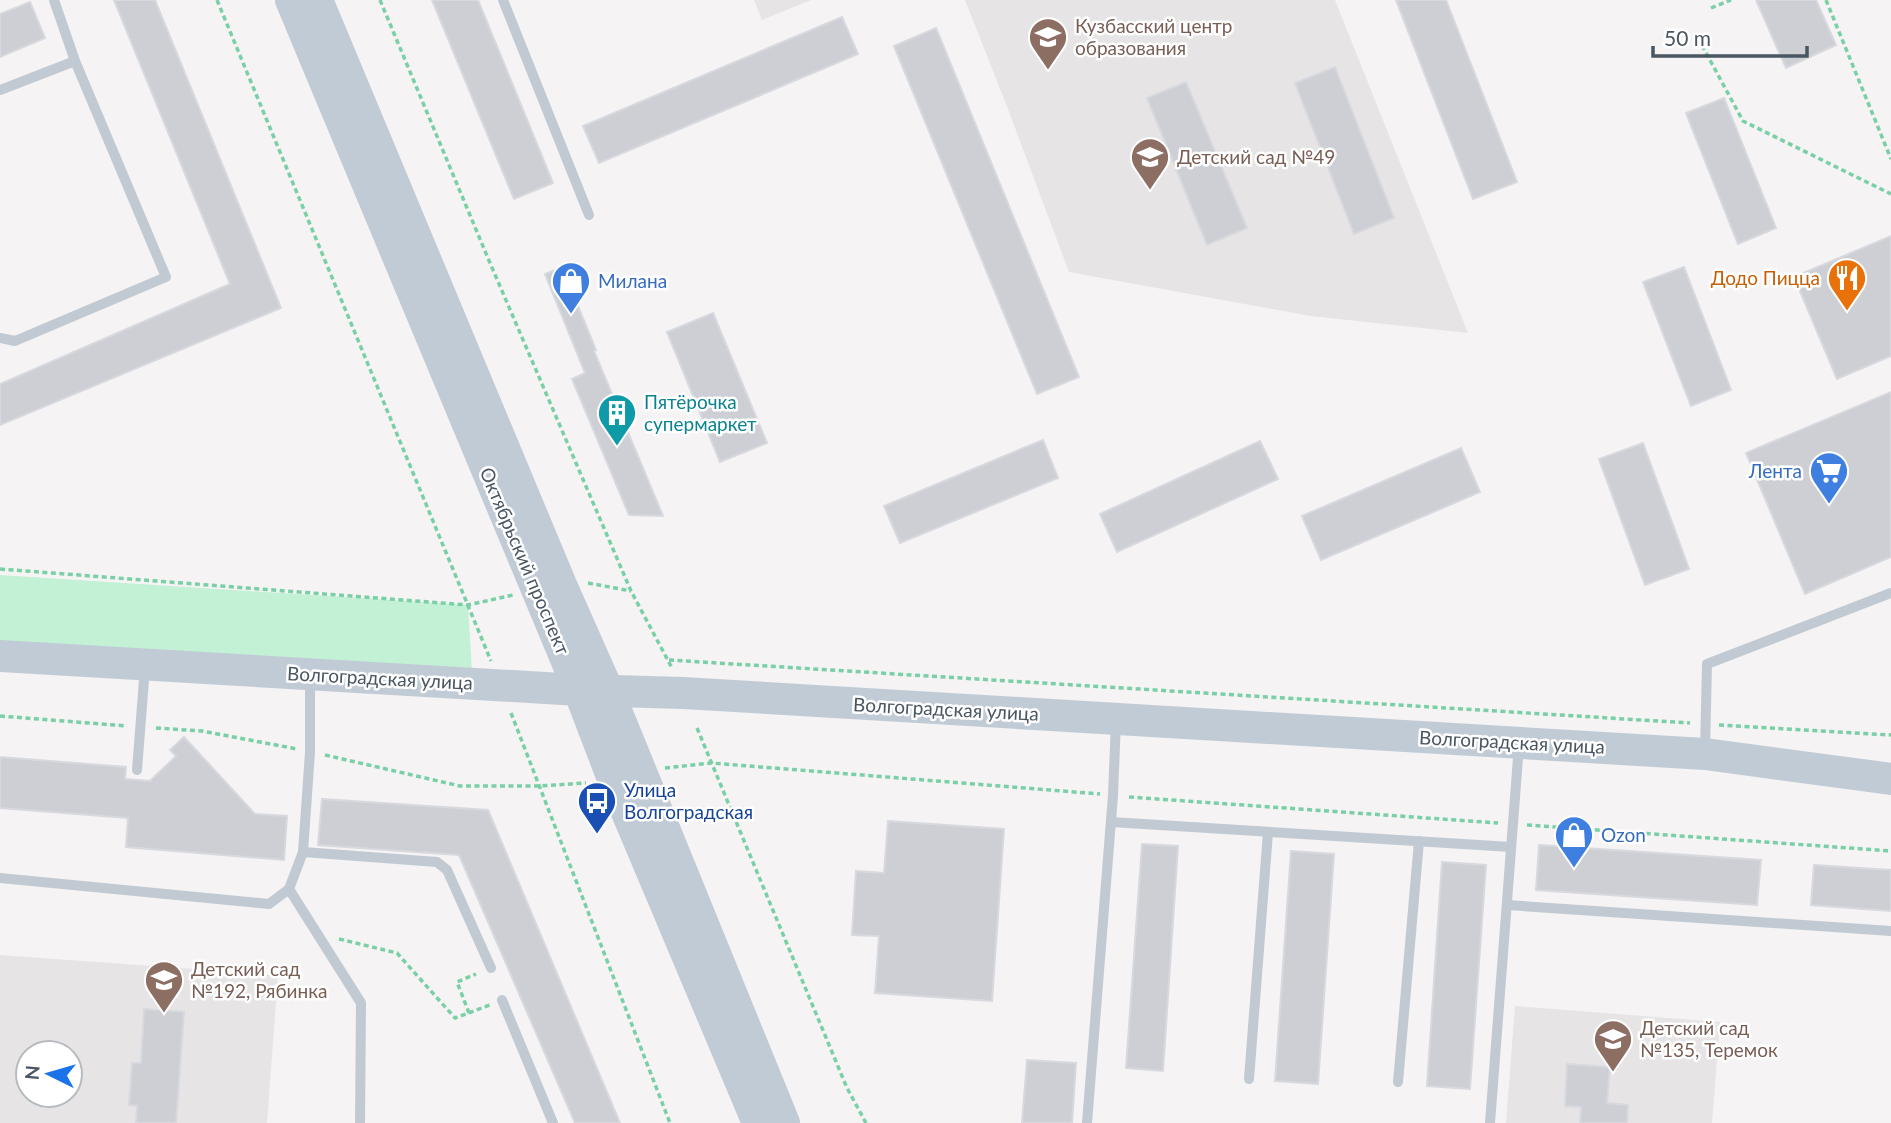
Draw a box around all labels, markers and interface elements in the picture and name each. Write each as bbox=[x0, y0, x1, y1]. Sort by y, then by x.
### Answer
place label: Кузбасский центр образования bbox=[1075, 14, 1232, 59]
scale bar bbox=[1653, 14, 1807, 58]
school or university icon: Кузбасский центр образования bbox=[1027, 16, 1069, 71]
text: 50 m bbox=[1664, 25, 1711, 50]
school or university icon: Детский сад №49 bbox=[1129, 136, 1171, 191]
place label: Детский сад №49 bbox=[1177, 145, 1335, 168]
restaurant icon: Додо Пицца bbox=[1826, 257, 1868, 312]
shop icon: Милана bbox=[550, 260, 592, 315]
place label: Додо Пицца bbox=[1711, 266, 1820, 289]
place label: Милана bbox=[598, 269, 667, 292]
place label: Пятёрочка супермаркет bbox=[644, 390, 757, 435]
building icon: Пятёрочка супермаркет bbox=[596, 392, 638, 447]
supermarket icon: Лента bbox=[1808, 450, 1850, 505]
place label: Лента bbox=[1748, 459, 1802, 482]
street label: Октябрьский проспект bbox=[476, 464, 576, 658]
street label: Волгоградская улица bbox=[287, 661, 473, 694]
street label: Волгоградская улица bbox=[853, 692, 1039, 725]
street label: Волгоградская улица bbox=[1419, 725, 1605, 758]
place label: Улица Волгоградская bbox=[624, 778, 753, 823]
bus stop icon: Улица Волгоградская bbox=[576, 780, 618, 835]
shop icon: Ozon bbox=[1553, 814, 1595, 869]
place label: Ozon bbox=[1601, 823, 1646, 846]
place label: Детский сад №192, Рябинка bbox=[191, 957, 328, 1002]
school or university icon: Детский сад №192, Рябинка bbox=[143, 959, 185, 1014]
place label: Детский сад №135, Теремок bbox=[1640, 1016, 1778, 1061]
school or university icon: Детский сад №135, Теремок bbox=[1592, 1018, 1634, 1073]
north arrow bbox=[14, 1039, 84, 1109]
text: N bbox=[19, 1064, 44, 1081]

